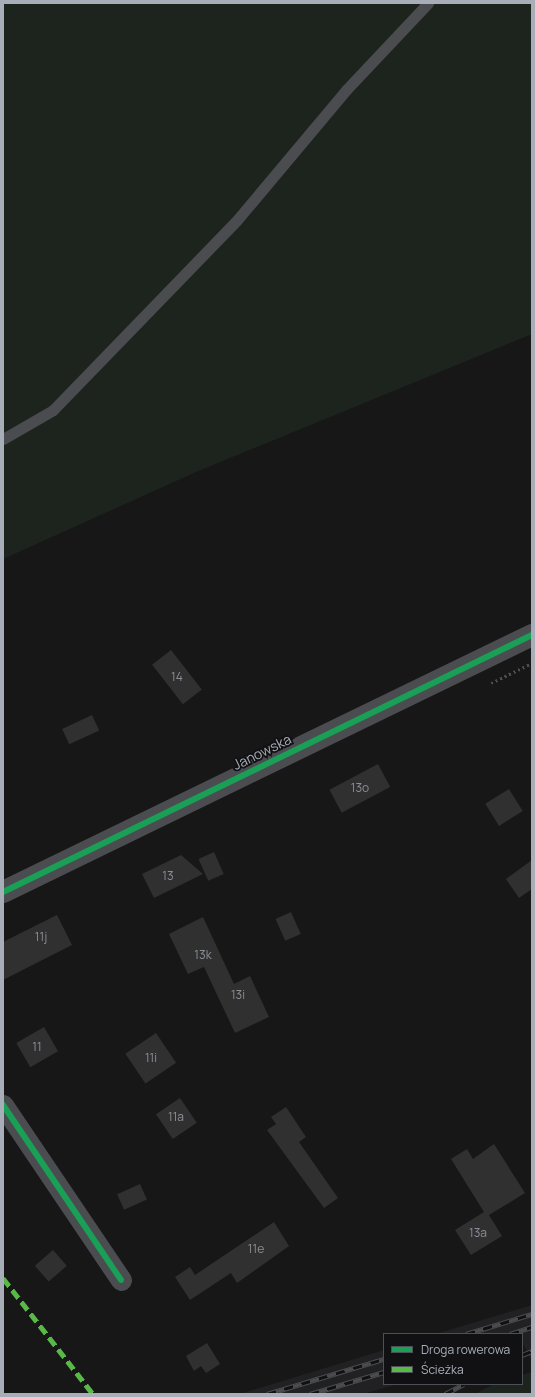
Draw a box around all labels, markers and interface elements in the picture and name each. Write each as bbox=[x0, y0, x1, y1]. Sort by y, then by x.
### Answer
house number: 14 bbox=[171, 670, 183, 684]
street label: Janowska bbox=[230, 731, 294, 773]
house number: 13o bbox=[351, 781, 369, 795]
house number: 13 bbox=[162, 869, 174, 883]
house number: 11j bbox=[35, 930, 47, 944]
house number: 13k bbox=[194, 948, 212, 962]
house number: 13i bbox=[231, 988, 245, 1002]
house number: 11 bbox=[32, 1040, 42, 1054]
house number: 11i bbox=[145, 1051, 157, 1065]
house number: 11a bbox=[168, 1110, 184, 1124]
house number: 13a bbox=[469, 1226, 487, 1240]
house number: 11e bbox=[248, 1242, 264, 1256]
legend bbox=[383, 1333, 523, 1385]
text: Droga rowerowa bbox=[421, 1341, 510, 1358]
text: Ścieżka bbox=[421, 1361, 464, 1378]

